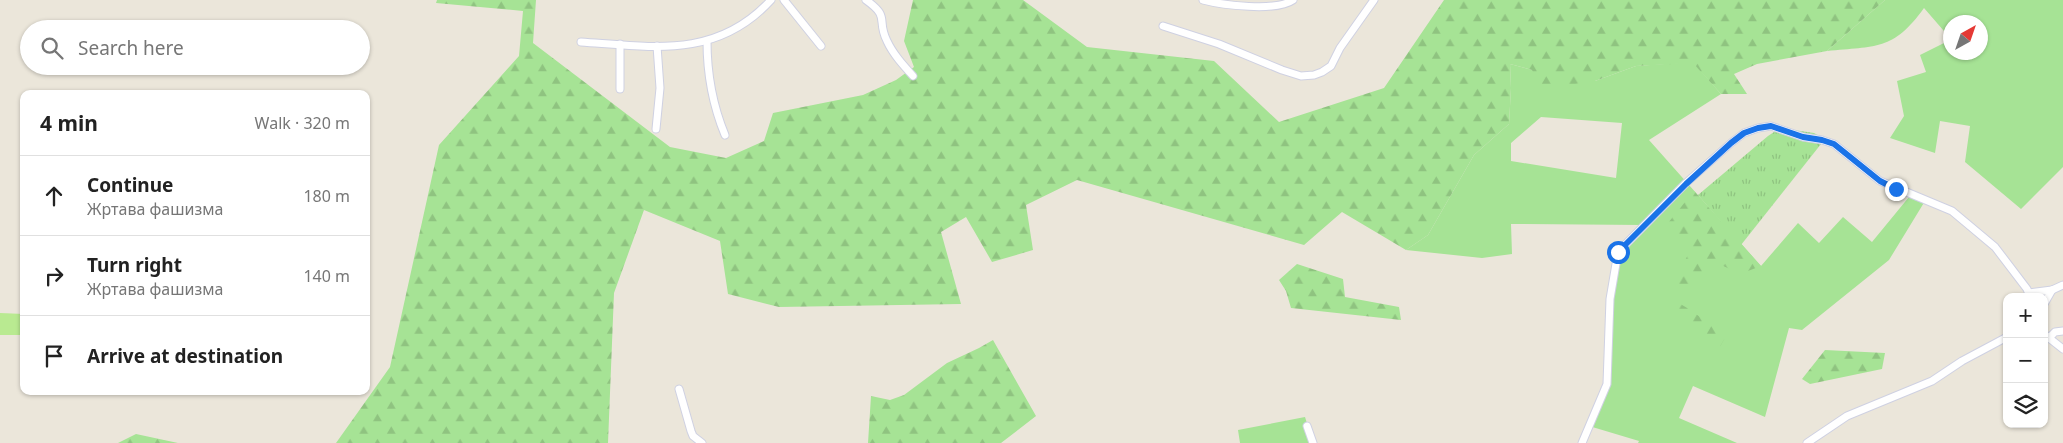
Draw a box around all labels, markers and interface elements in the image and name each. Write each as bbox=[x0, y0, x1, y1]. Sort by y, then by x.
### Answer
north arrow bbox=[1943, 15, 1988, 60]
search box bbox=[20, 20, 370, 75]
icon: search bbox=[38, 34, 66, 62]
text: Search here bbox=[78, 35, 184, 61]
text: 4 min bbox=[40, 109, 98, 137]
text: Walk · 320 m bbox=[255, 112, 350, 134]
text: Continue bbox=[87, 172, 173, 198]
route end bbox=[1885, 178, 1908, 201]
icon: ahead bbox=[40, 182, 68, 210]
text: 180 m bbox=[303, 185, 350, 207]
text: Жртава фашизма bbox=[87, 198, 223, 220]
route start bbox=[1607, 241, 1630, 264]
text: Turn right bbox=[87, 252, 182, 278]
icon: right bbox=[40, 262, 68, 290]
text: 140 m bbox=[303, 265, 350, 287]
text: Жртава фашизма bbox=[87, 278, 223, 300]
map controls bbox=[2003, 293, 2048, 428]
button: + bbox=[2003, 293, 2048, 338]
button: − bbox=[2003, 338, 2048, 383]
icon: arrive bbox=[40, 342, 68, 370]
text: Arrive at destination bbox=[87, 343, 283, 369]
button: layers bbox=[2003, 383, 2048, 428]

